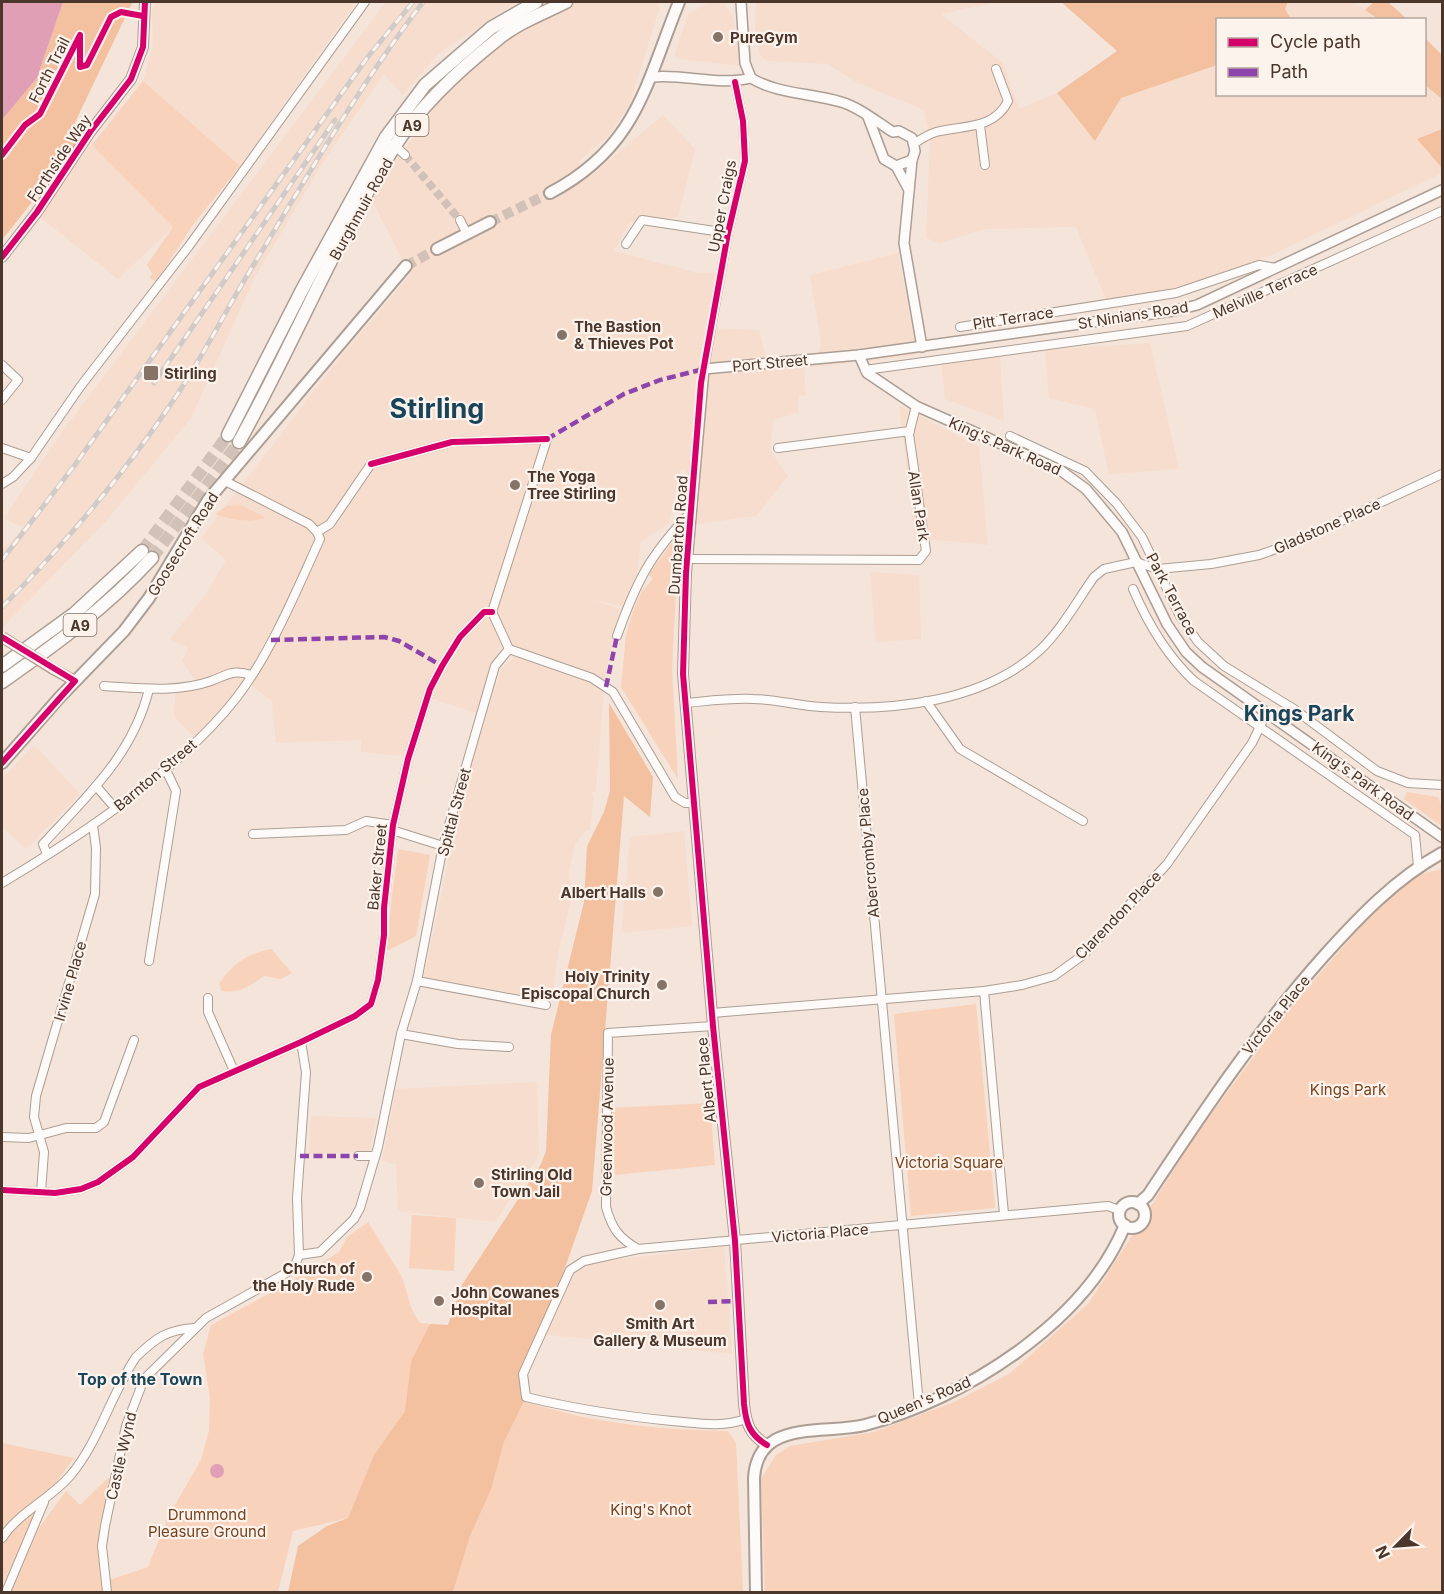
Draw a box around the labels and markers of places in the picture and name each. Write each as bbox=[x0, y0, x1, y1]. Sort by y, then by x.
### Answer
place label: PureGym bbox=[730, 28, 798, 47]
marker: PureGym bbox=[711, 30, 725, 44]
place label: The Bastion & Thieves Pot bbox=[574, 317, 674, 353]
marker: The Bastion & Thieves Pot bbox=[555, 328, 569, 342]
marker: Stirling bbox=[142, 364, 160, 382]
place label: Stirling bbox=[164, 364, 217, 383]
place label: The Yoga Tree Stirling bbox=[527, 467, 616, 503]
marker: The Yoga Tree Stirling bbox=[508, 478, 522, 492]
place label: Albert Halls bbox=[560, 883, 646, 902]
marker: Albert Halls bbox=[651, 885, 665, 899]
place label: Holy Trinity Episcopal Church bbox=[521, 967, 650, 1003]
marker: Holy Trinity Episcopal Church bbox=[655, 978, 669, 992]
place label: Stirling Old Town Jail bbox=[491, 1165, 572, 1201]
marker: Stirling Old Town Jail bbox=[472, 1176, 486, 1190]
place label: Church of the Holy Rude bbox=[253, 1259, 355, 1295]
marker: Church of the Holy Rude bbox=[360, 1270, 374, 1284]
place label: John Cowanes Hospital bbox=[451, 1283, 559, 1319]
marker: John Cowanes Hospital bbox=[432, 1294, 446, 1308]
marker: Smith Art Gallery & Museum bbox=[653, 1298, 667, 1312]
place label: Smith Art Gallery & Museum bbox=[593, 1314, 727, 1350]

